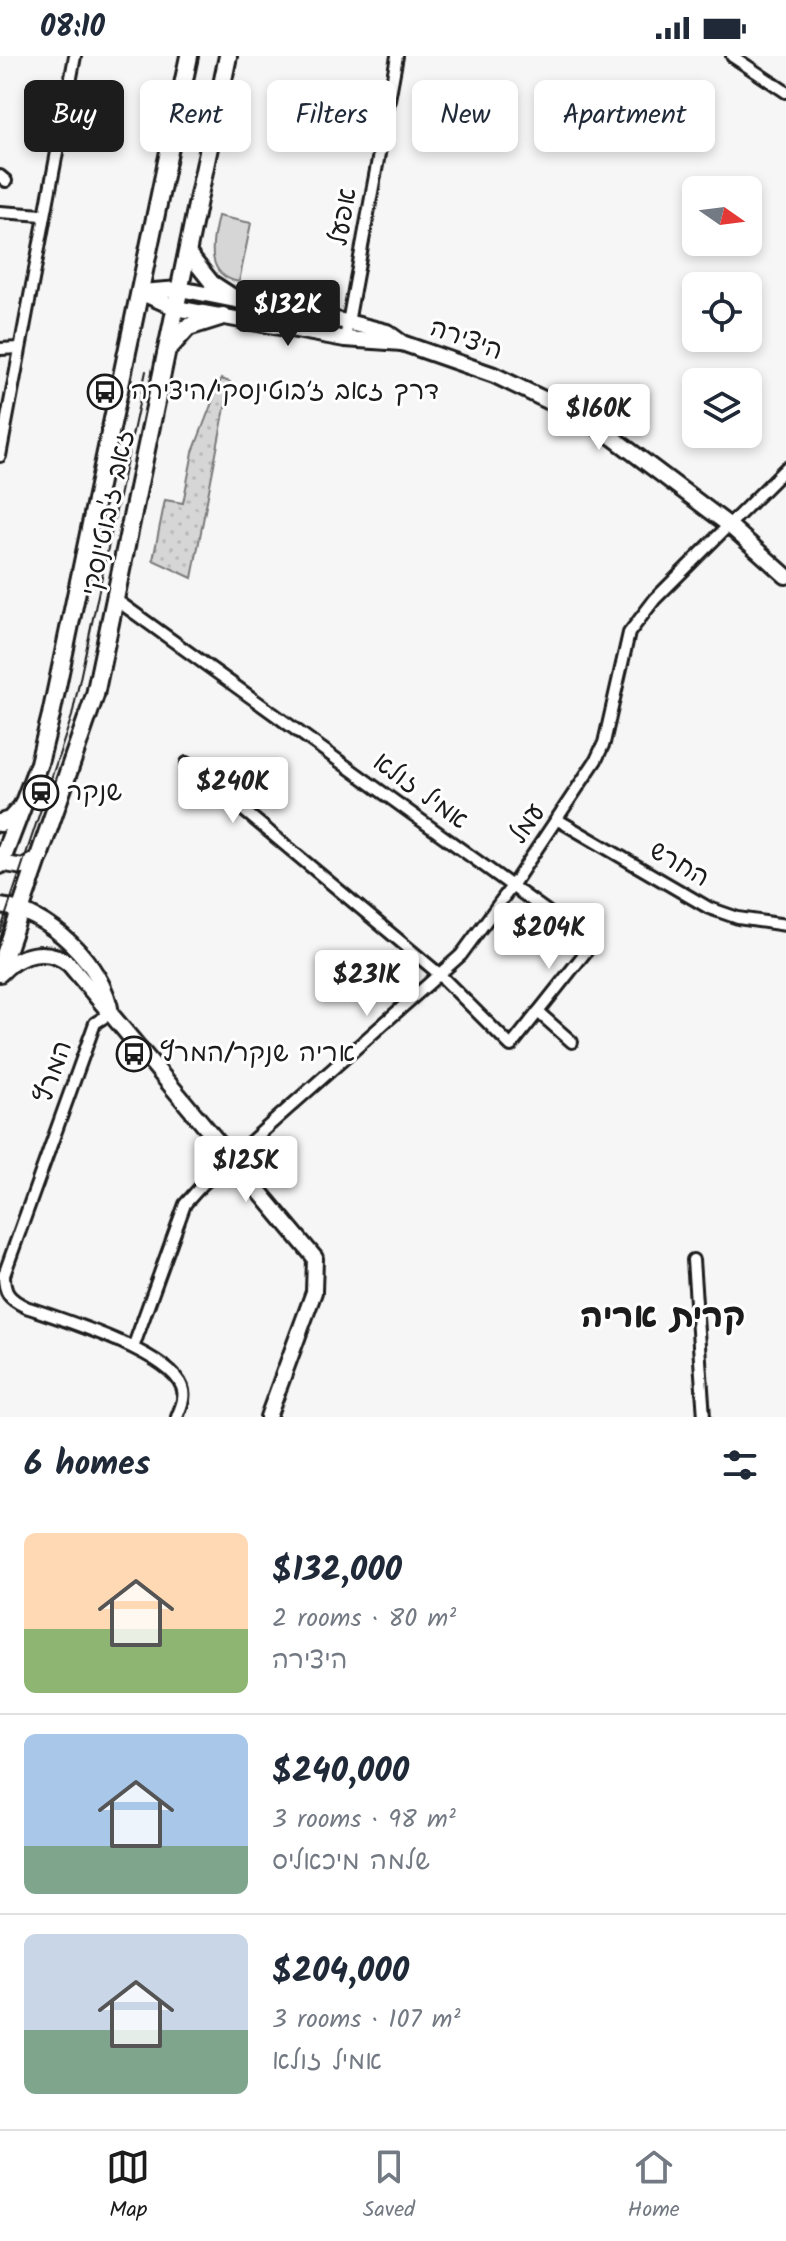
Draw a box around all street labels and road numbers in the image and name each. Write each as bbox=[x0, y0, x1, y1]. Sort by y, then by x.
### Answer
street label: אפעל bbox=[318, 185, 370, 249]
street label: היצירה bbox=[423, 307, 509, 373]
street label: זאב ז'בוטינסקי bbox=[71, 426, 147, 600]
street label: אמיל זולא bbox=[363, 743, 477, 841]
street label: עמל bbox=[499, 795, 557, 853]
street label: החרש bbox=[641, 831, 717, 899]
street label: המרץ bbox=[23, 1035, 85, 1109]

